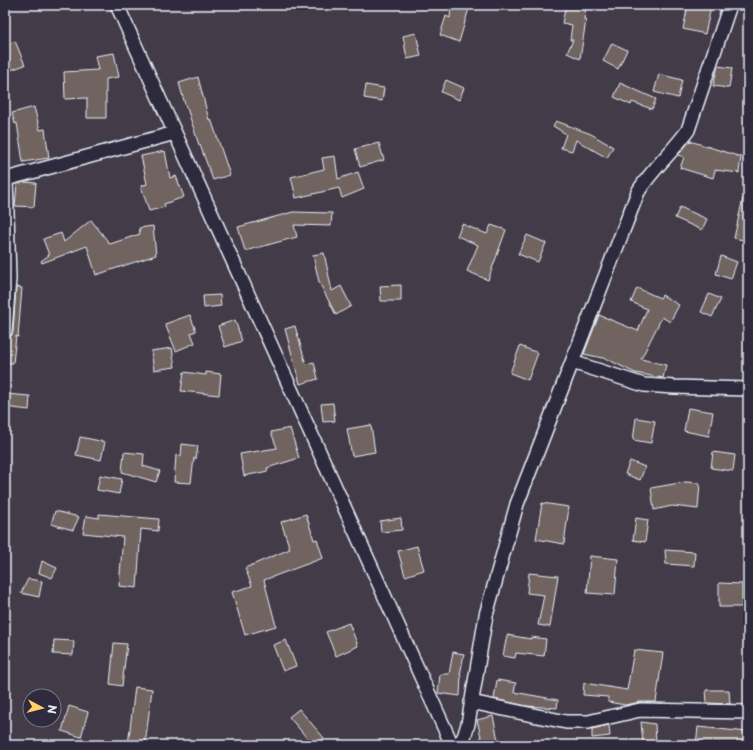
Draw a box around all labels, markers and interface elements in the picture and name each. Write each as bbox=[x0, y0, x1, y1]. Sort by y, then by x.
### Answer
north arrow bbox=[22, 688, 62, 728]
text: N bbox=[43, 704, 61, 715]

